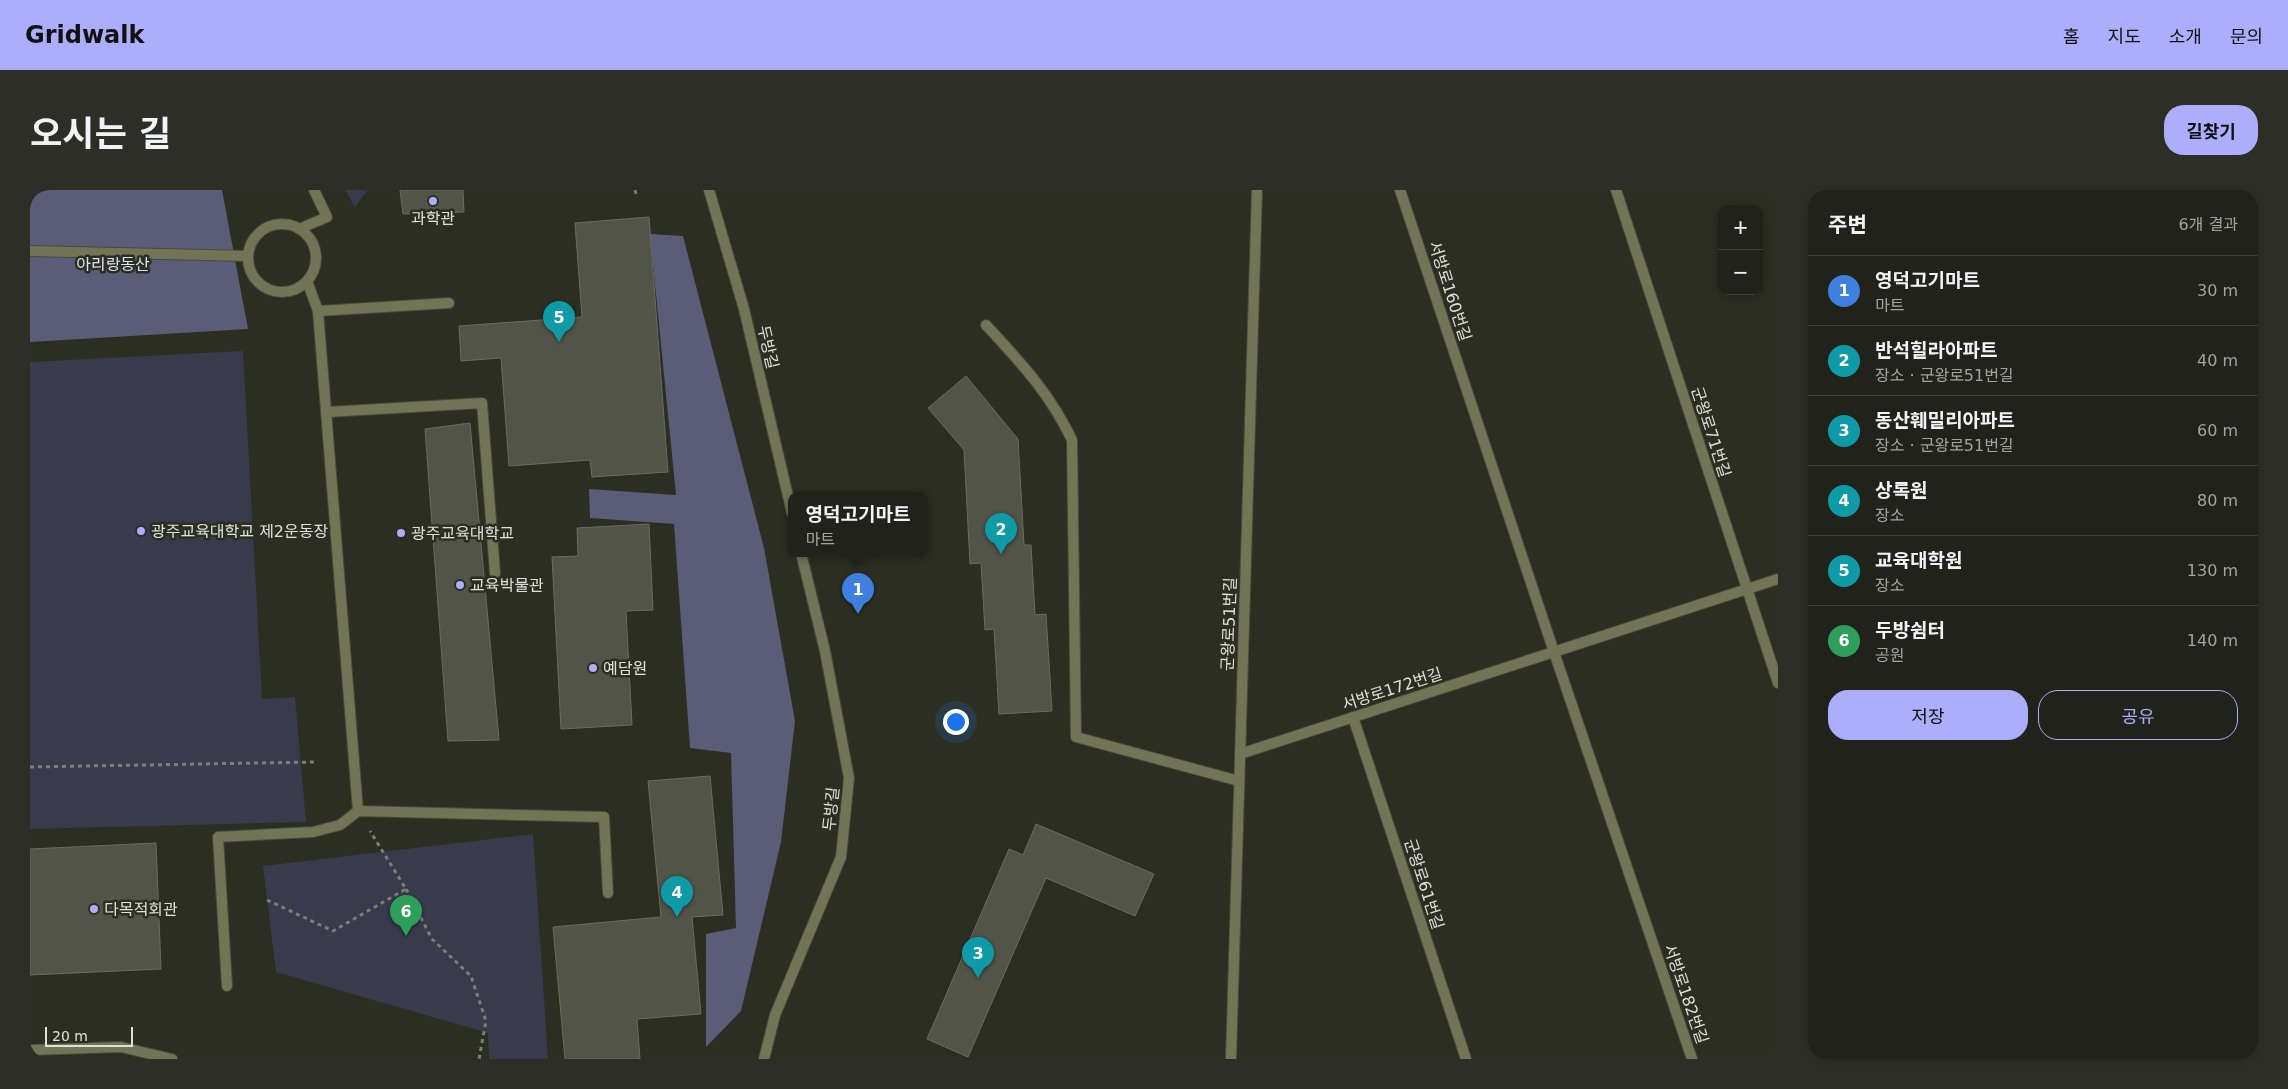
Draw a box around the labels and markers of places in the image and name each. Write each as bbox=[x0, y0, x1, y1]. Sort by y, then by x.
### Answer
marker: 과학관 bbox=[427, 195, 439, 207]
place label: 과학관 bbox=[411, 209, 455, 228]
pin: 5 bbox=[543, 301, 575, 342]
pin: 2 bbox=[985, 513, 1017, 554]
place label: 광주교육대학교 제2운동장 bbox=[151, 522, 328, 541]
place label: 광주교육대학교 bbox=[411, 524, 514, 543]
marker: 광주교육대학교 제2운동장 bbox=[135, 525, 147, 537]
marker: 광주교육대학교 bbox=[395, 527, 407, 539]
pin: 1 bbox=[842, 573, 874, 614]
place label: 교육박물관 bbox=[470, 576, 544, 595]
marker: 교육박물관 bbox=[454, 579, 466, 591]
place label: 예담원 bbox=[603, 659, 647, 678]
marker: 예담원 bbox=[587, 662, 599, 674]
pin: 4 bbox=[661, 876, 693, 917]
pin: 6 bbox=[390, 895, 422, 936]
place label: 다목적회관 bbox=[104, 900, 178, 919]
marker: 다목적회관 bbox=[88, 903, 100, 915]
pin: 3 bbox=[962, 937, 994, 978]

